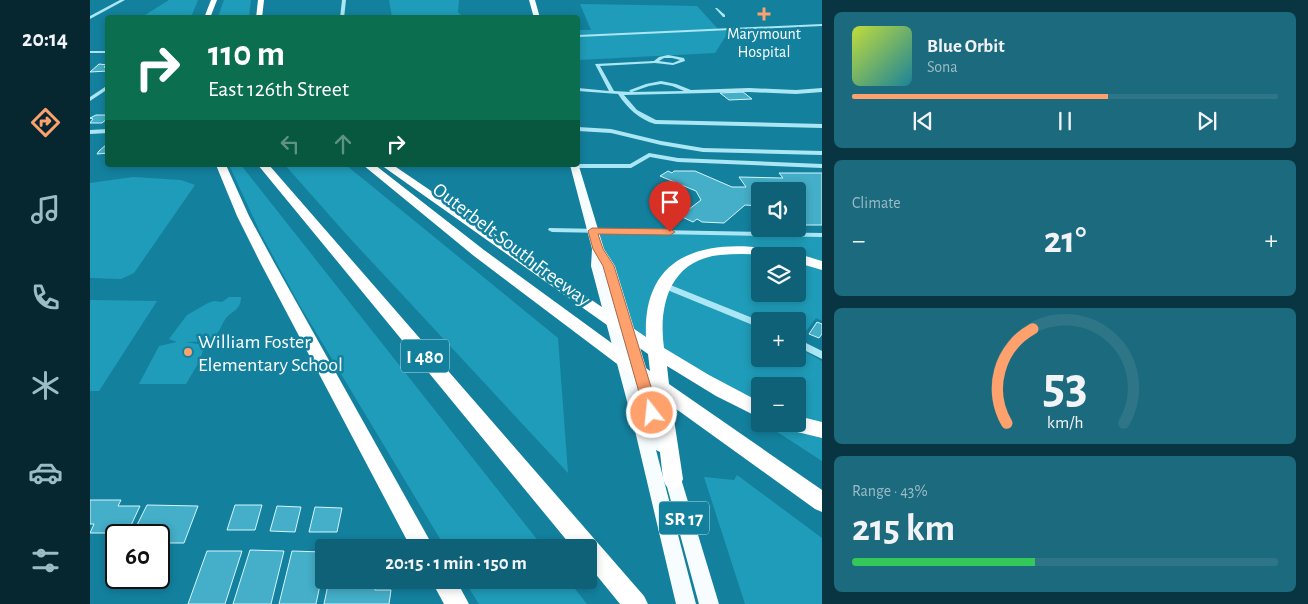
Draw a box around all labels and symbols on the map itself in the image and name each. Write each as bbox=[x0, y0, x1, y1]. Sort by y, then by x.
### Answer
marker: Marymount Hospital bbox=[757, 7, 771, 21]
place label: Marymount Hospital bbox=[727, 26, 801, 60]
street label: Outerbelt South Freeway bbox=[429, 179, 594, 311]
pin bbox=[649, 181, 691, 232]
place label: William Foster Elementary School bbox=[198, 332, 343, 375]
road number: I 480 bbox=[401, 340, 449, 372]
marker: William Foster Elementary School bbox=[182, 346, 194, 358]
position arrow bbox=[625, 386, 677, 438]
road number: SR 17 bbox=[659, 502, 709, 534]
speed limit sign: 60 bbox=[105, 524, 170, 589]

